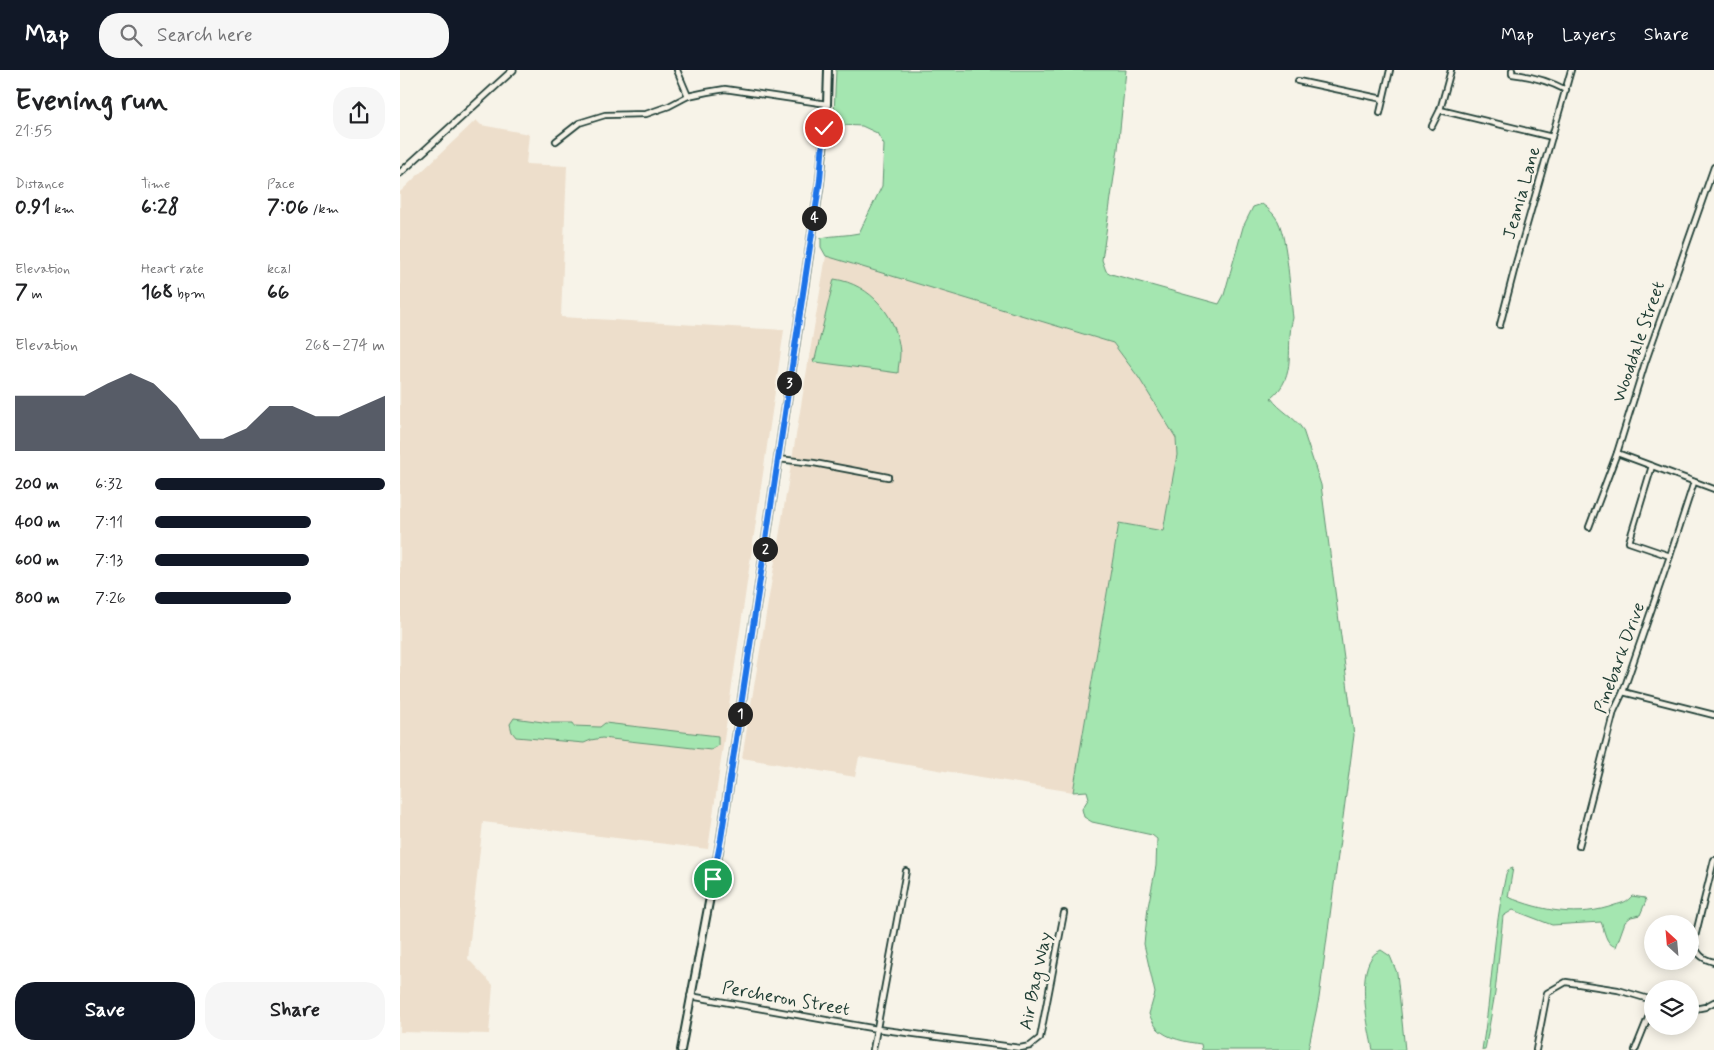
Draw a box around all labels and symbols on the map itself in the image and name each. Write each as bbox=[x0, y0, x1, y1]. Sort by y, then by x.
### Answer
pin bbox=[803, 107, 845, 149]
street label: Jeania Lane bbox=[1497, 144, 1547, 242]
pin: 4 bbox=[802, 206, 826, 230]
street label: Wooddale Street bbox=[1607, 278, 1671, 406]
pin: 3 bbox=[776, 370, 802, 396]
pin: 2 bbox=[752, 536, 778, 562]
street label: Pinebark Drive bbox=[1589, 599, 1651, 717]
pin: 1 bbox=[728, 702, 752, 726]
pin bbox=[692, 858, 734, 900]
north arrow bbox=[1644, 915, 1699, 970]
street label: Air Bag Way bbox=[1014, 930, 1059, 1032]
street label: Percheron Street bbox=[720, 976, 852, 1022]

